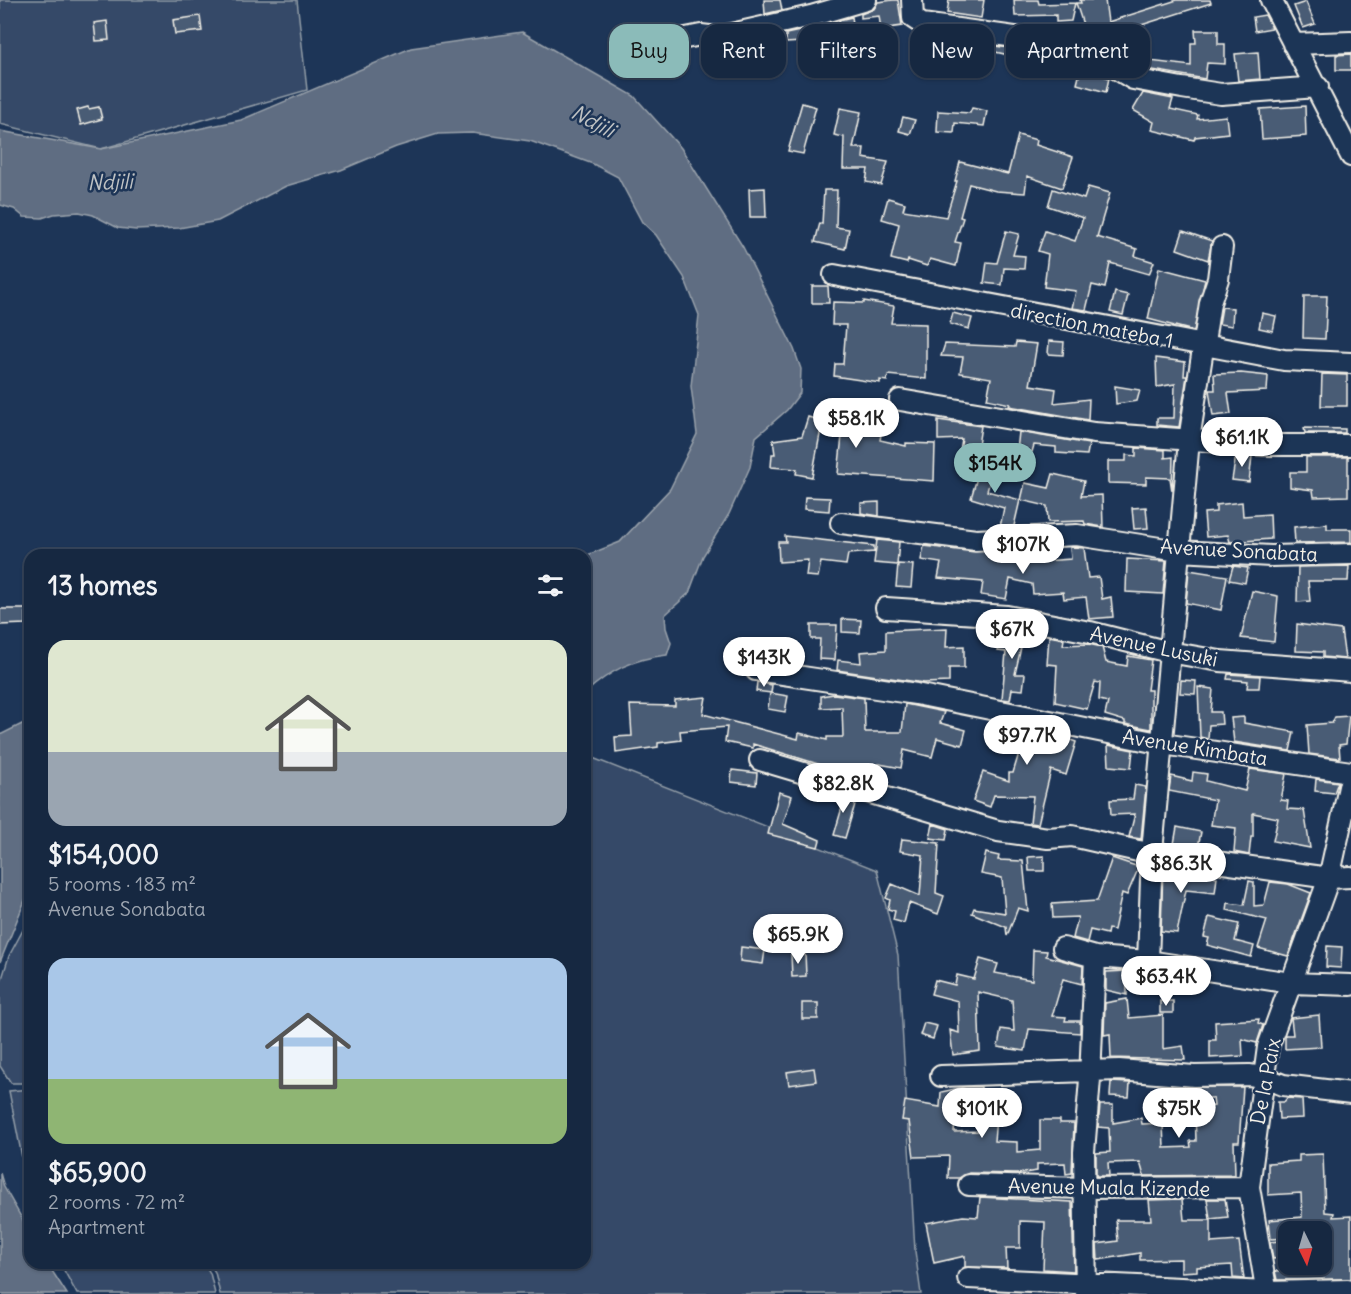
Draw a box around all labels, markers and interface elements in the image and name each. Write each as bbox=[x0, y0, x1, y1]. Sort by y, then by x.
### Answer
chip: Buy bbox=[609, 24, 689, 78]
chip: Rent bbox=[701, 24, 786, 78]
chip: Filters bbox=[798, 24, 898, 78]
chip: New bbox=[910, 24, 994, 78]
chip: Apartment bbox=[1006, 24, 1150, 78]
water label: Ndjili bbox=[567, 98, 621, 145]
water label: Ndjili bbox=[87, 168, 135, 196]
street label: direction mateba 1 bbox=[1009, 297, 1175, 353]
pin: $58.1K bbox=[807, 398, 905, 449]
text: $58.1K bbox=[827, 405, 885, 430]
pin: $61.1K bbox=[1193, 417, 1291, 468]
text: $61.1K bbox=[1215, 424, 1269, 449]
pin: $154K bbox=[953, 443, 1037, 494]
text: $154K bbox=[968, 450, 1022, 475]
pin: $107K bbox=[981, 524, 1065, 575]
text: $107K bbox=[996, 531, 1050, 556]
street label: Avenue Sonabata bbox=[1160, 533, 1318, 567]
text: 13 homes bbox=[48, 569, 158, 602]
icon: filters bbox=[534, 569, 567, 602]
pin: $67K bbox=[976, 609, 1048, 660]
text: $67K bbox=[990, 616, 1034, 641]
street label: Avenue Lusuki bbox=[1088, 620, 1220, 672]
pin: $143K bbox=[722, 637, 806, 688]
text: $143K bbox=[737, 644, 791, 669]
icon: home bbox=[254, 679, 362, 787]
pin: $97.7K bbox=[978, 715, 1076, 766]
text: $97.7K bbox=[998, 722, 1056, 747]
street label: Avenue Kimbata bbox=[1121, 723, 1269, 771]
pin: $82.8K bbox=[794, 763, 892, 814]
text: $82.8K bbox=[812, 770, 874, 795]
text: $154,000 bbox=[48, 838, 159, 871]
pin: $86.3K bbox=[1132, 843, 1230, 894]
text: $86.3K bbox=[1150, 850, 1212, 875]
text: 5 rooms · 183 m² bbox=[48, 871, 196, 896]
text: Avenue Sonabata bbox=[48, 896, 206, 921]
pin: $65.9K bbox=[749, 914, 847, 965]
text: $65.9K bbox=[767, 921, 829, 946]
pin: $63.4K bbox=[1117, 956, 1215, 1007]
text: $63.4K bbox=[1135, 963, 1197, 988]
icon: home bbox=[254, 997, 362, 1105]
street label: De la Paix bbox=[1244, 1035, 1286, 1126]
pin: $101K bbox=[940, 1088, 1024, 1139]
pin: $75K bbox=[1143, 1088, 1215, 1139]
text: $101K bbox=[956, 1095, 1008, 1120]
text: $75K bbox=[1157, 1095, 1201, 1120]
text: $65,900 bbox=[48, 1156, 147, 1189]
street label: Avenue Muala Kizende bbox=[1008, 1173, 1210, 1201]
text: 2 rooms · 72 m² bbox=[48, 1189, 185, 1214]
text: Apartment bbox=[48, 1214, 145, 1239]
north arrow bbox=[1278, 1221, 1332, 1275]
map controls bbox=[1278, 1221, 1332, 1275]

